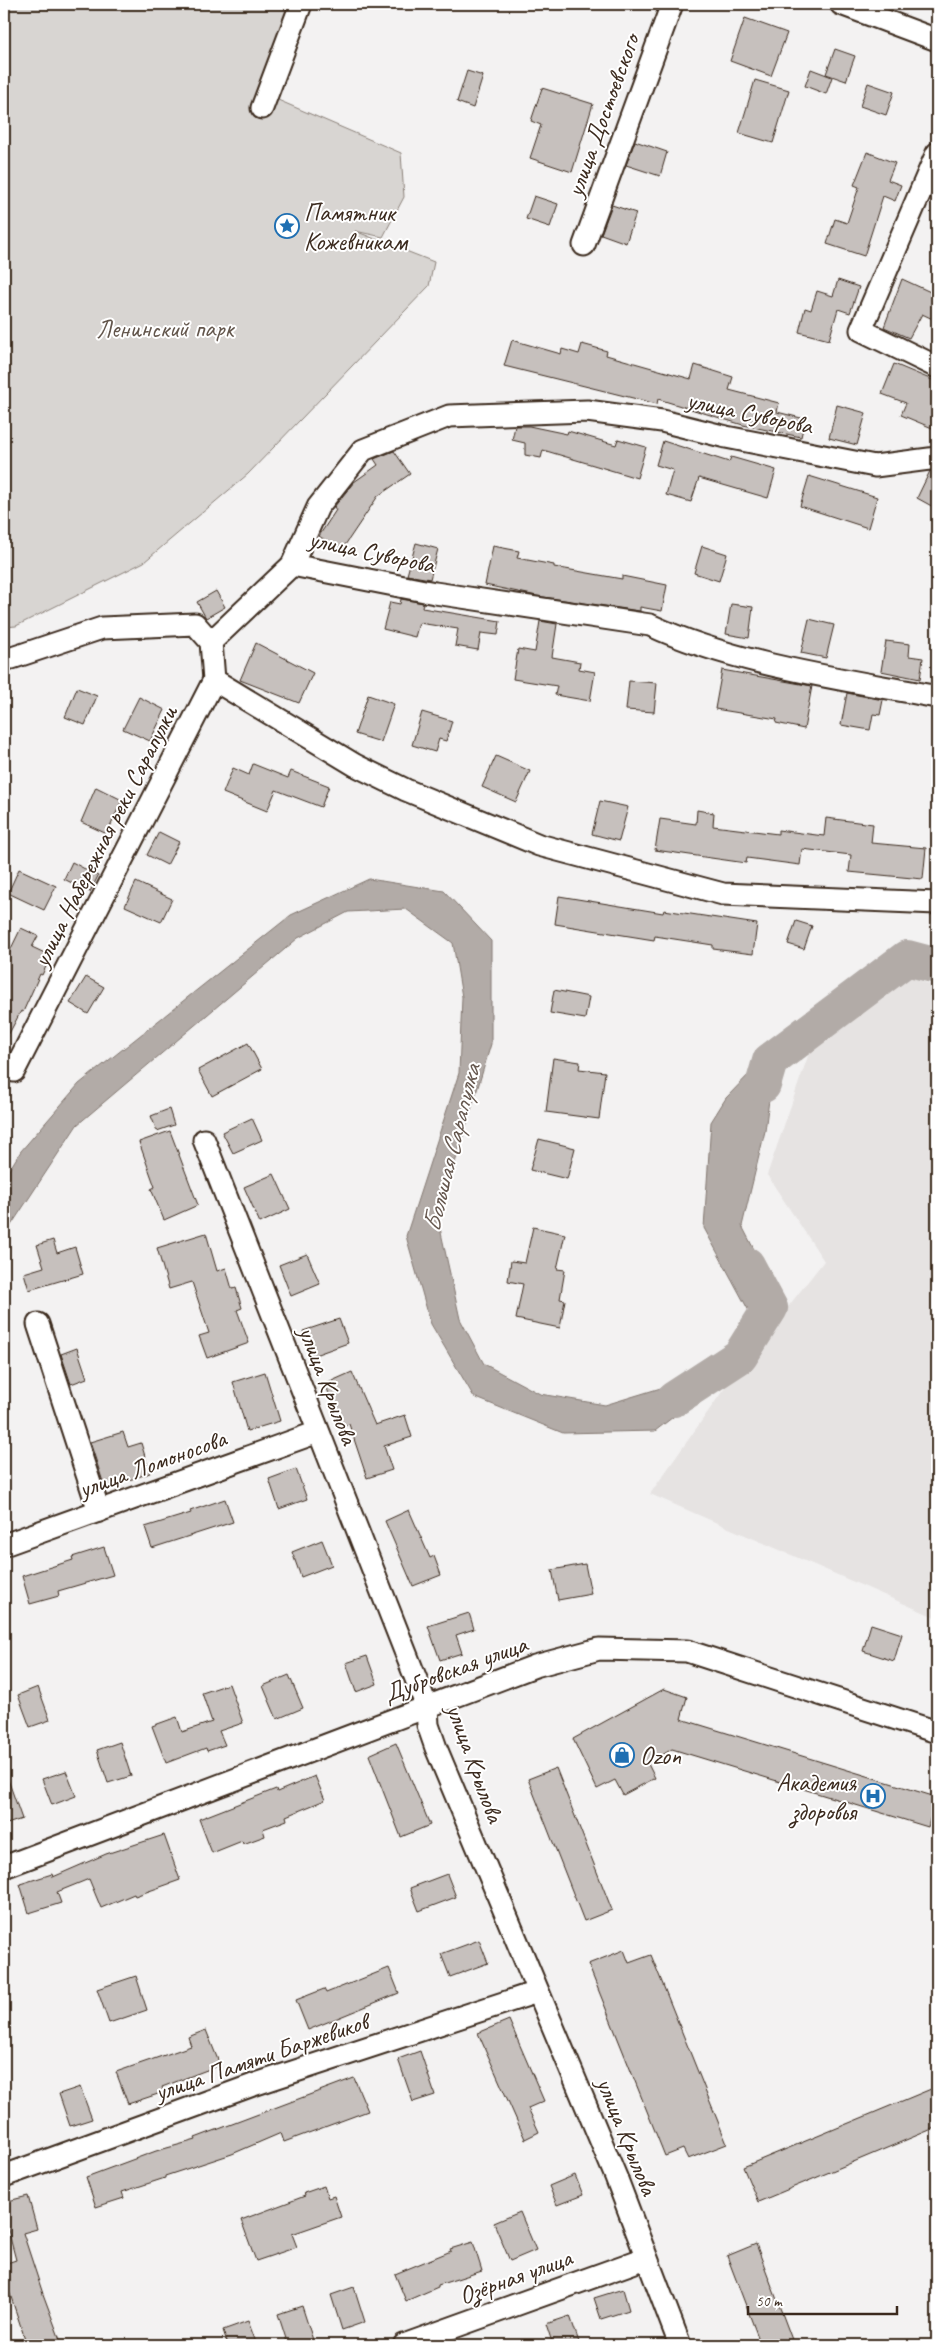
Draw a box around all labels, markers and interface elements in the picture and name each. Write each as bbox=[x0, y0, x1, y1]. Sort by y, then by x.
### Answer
street label: улица Достоевского bbox=[558, 27, 648, 203]
place label: Памятник Кожевникам bbox=[304, 197, 409, 258]
place icon: Памятник Кожевникам bbox=[274, 213, 300, 239]
park label: Ленинский парк bbox=[96, 313, 236, 345]
street label: улица Суворова bbox=[682, 384, 817, 442]
street label: улица Суворова bbox=[304, 523, 439, 581]
street label: улица Набережная реки Сарапулки bbox=[24, 699, 186, 974]
water label: Большая Сарапулка bbox=[415, 1059, 489, 1235]
street label: улица Крылова bbox=[290, 1320, 366, 1451]
street label: улица Ломоносова bbox=[73, 1422, 232, 1506]
street label: Дубровская улица bbox=[379, 1627, 533, 1710]
street label: улица Крылова bbox=[438, 1698, 512, 1829]
place label: Ozon bbox=[640, 1740, 682, 1772]
shop icon: Ozon bbox=[609, 1742, 635, 1768]
place label: Академия здоровья bbox=[776, 1767, 858, 1829]
hospital icon: Академия здоровья bbox=[860, 1783, 886, 1809]
street label: улица Памяти Баржевиков bbox=[149, 2004, 377, 2109]
street label: улица Крылова bbox=[588, 2071, 666, 2202]
street label: Озёрная улица bbox=[455, 2241, 578, 2313]
scale bar bbox=[748, 2284, 897, 2316]
text: 50 m bbox=[756, 2292, 783, 2311]

